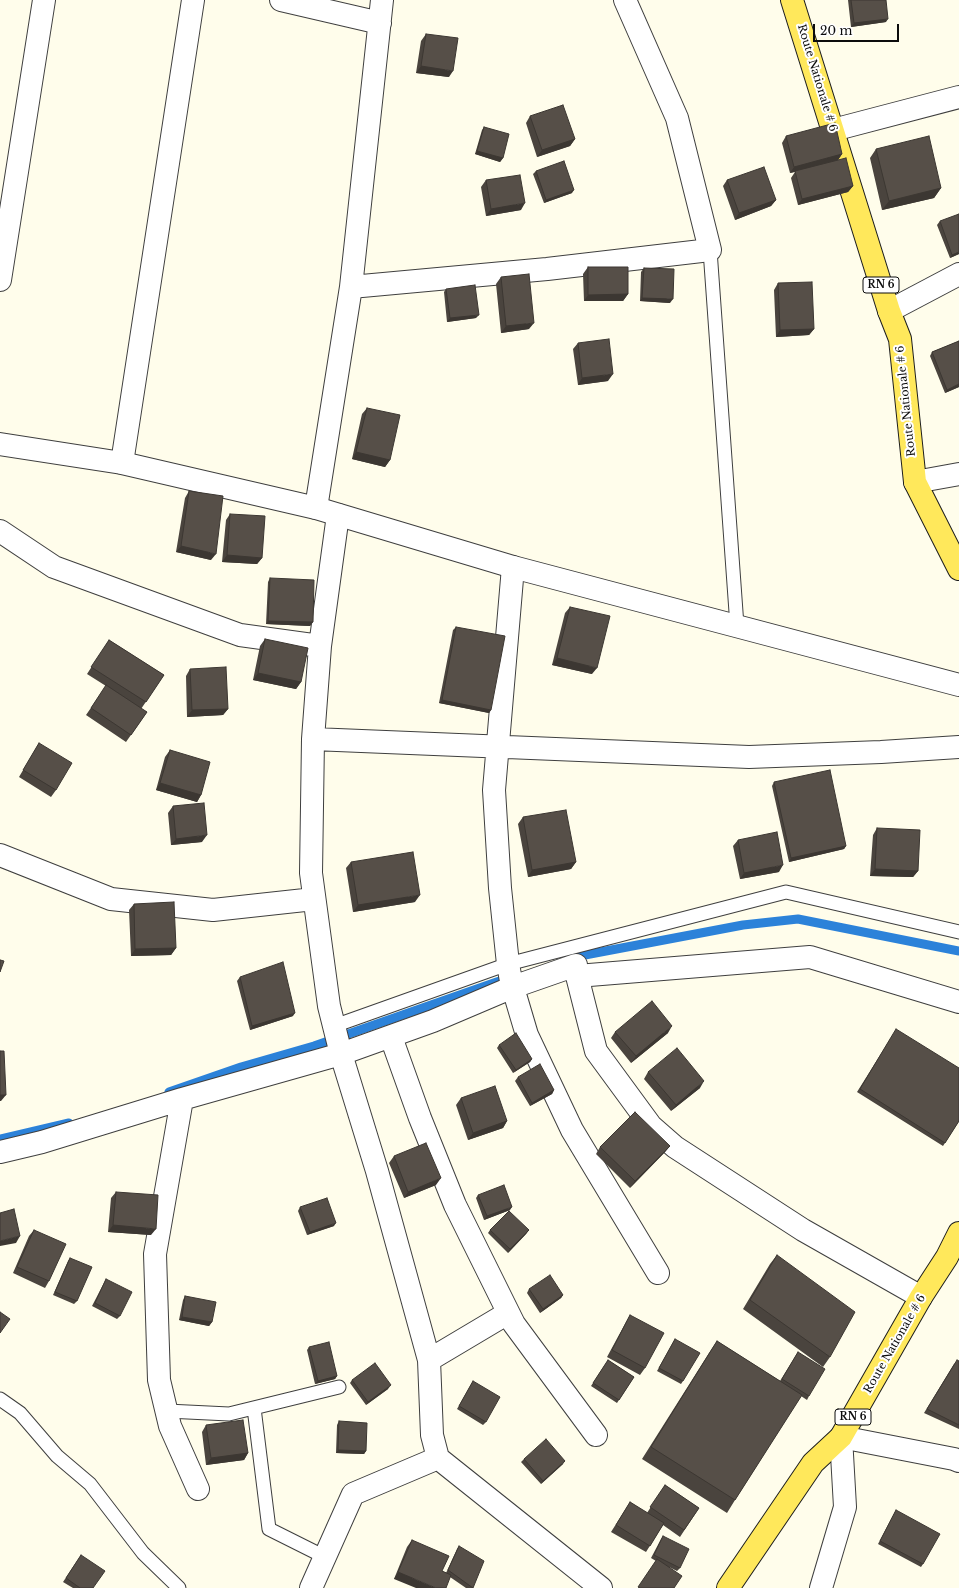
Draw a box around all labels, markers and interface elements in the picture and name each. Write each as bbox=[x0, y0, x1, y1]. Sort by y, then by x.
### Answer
scale bar bbox=[815, 16, 901, 42]
street label: Route Nationale # 6 bbox=[794, 23, 840, 133]
text: 20 m bbox=[820, 23, 852, 38]
road number: RN 6 bbox=[863, 277, 899, 293]
street label: Route Nationale # 6 bbox=[894, 345, 918, 457]
street label: Route Nationale # 6 bbox=[861, 1292, 929, 1396]
road number: RN 6 bbox=[835, 1409, 871, 1425]

